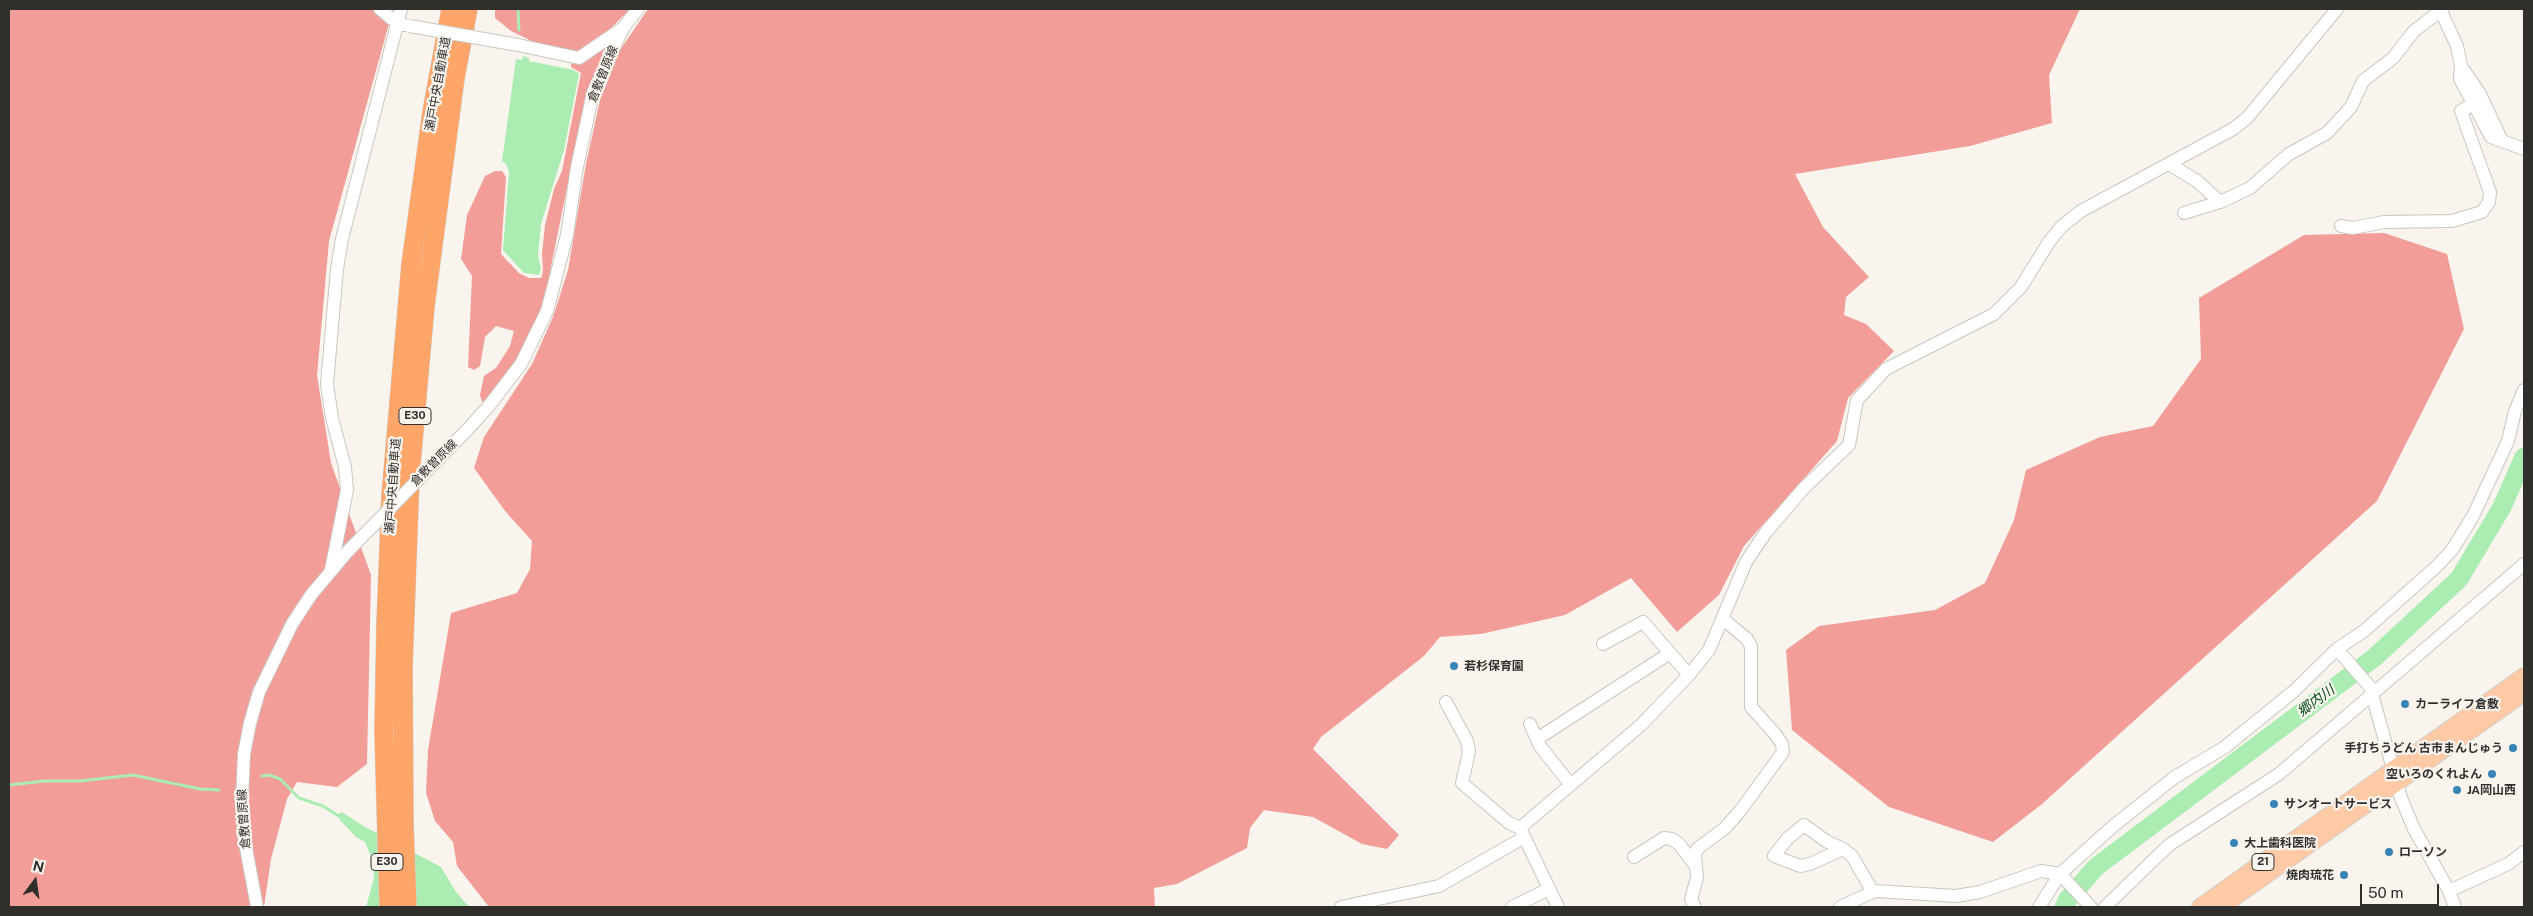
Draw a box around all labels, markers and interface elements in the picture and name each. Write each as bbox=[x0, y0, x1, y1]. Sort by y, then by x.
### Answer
street label: 瀬戸中央自動車道 bbox=[423, 35, 453, 133]
street label: 倉敷曽原線 bbox=[585, 43, 621, 105]
road number: E30 bbox=[399, 408, 431, 424]
street label: 倉敷曽原線 bbox=[408, 437, 460, 489]
street label: 瀬戸中央自動車道 bbox=[382, 438, 404, 534]
place label: 若杉保育園 bbox=[1464, 659, 1524, 673]
marker: 若杉保育園 bbox=[1448, 660, 1460, 672]
water label: 郷内川 bbox=[2294, 682, 2338, 720]
place label: カーライフ倉敷 bbox=[2415, 697, 2499, 711]
marker: カーライフ倉敷 bbox=[2399, 698, 2411, 710]
place label: 手打ちうどん 古市まんじゅう bbox=[2344, 741, 2503, 755]
marker: 手打ちうどん 古市まんじゅう bbox=[2507, 742, 2519, 754]
place label: 空いろのくれよん bbox=[2386, 767, 2482, 781]
marker: 空いろのくれよん bbox=[2486, 768, 2498, 780]
place label: JA岡山西 bbox=[2467, 783, 2516, 797]
marker: JA岡山西 bbox=[2451, 784, 2463, 796]
street label: 倉敷曽原線 bbox=[235, 789, 253, 849]
place label: サンオートサービス bbox=[2284, 797, 2392, 811]
marker: サンオートサービス bbox=[2268, 798, 2280, 810]
place label: 大上歯科医院 bbox=[2244, 836, 2316, 850]
marker: 大上歯科医院 bbox=[2228, 837, 2240, 849]
place label: ローソン bbox=[2399, 845, 2447, 859]
marker: ローソン bbox=[2383, 846, 2395, 858]
road number: E30 bbox=[371, 854, 403, 870]
road number: 21 bbox=[2252, 854, 2274, 870]
north arrow bbox=[10, 856, 60, 906]
text: N bbox=[31, 857, 46, 876]
place label: 焼肉琉花 bbox=[2286, 868, 2334, 882]
marker: 焼肉琉花 bbox=[2338, 869, 2350, 881]
scale bar bbox=[2363, 874, 2442, 906]
text: 50 m bbox=[2368, 884, 2403, 901]

